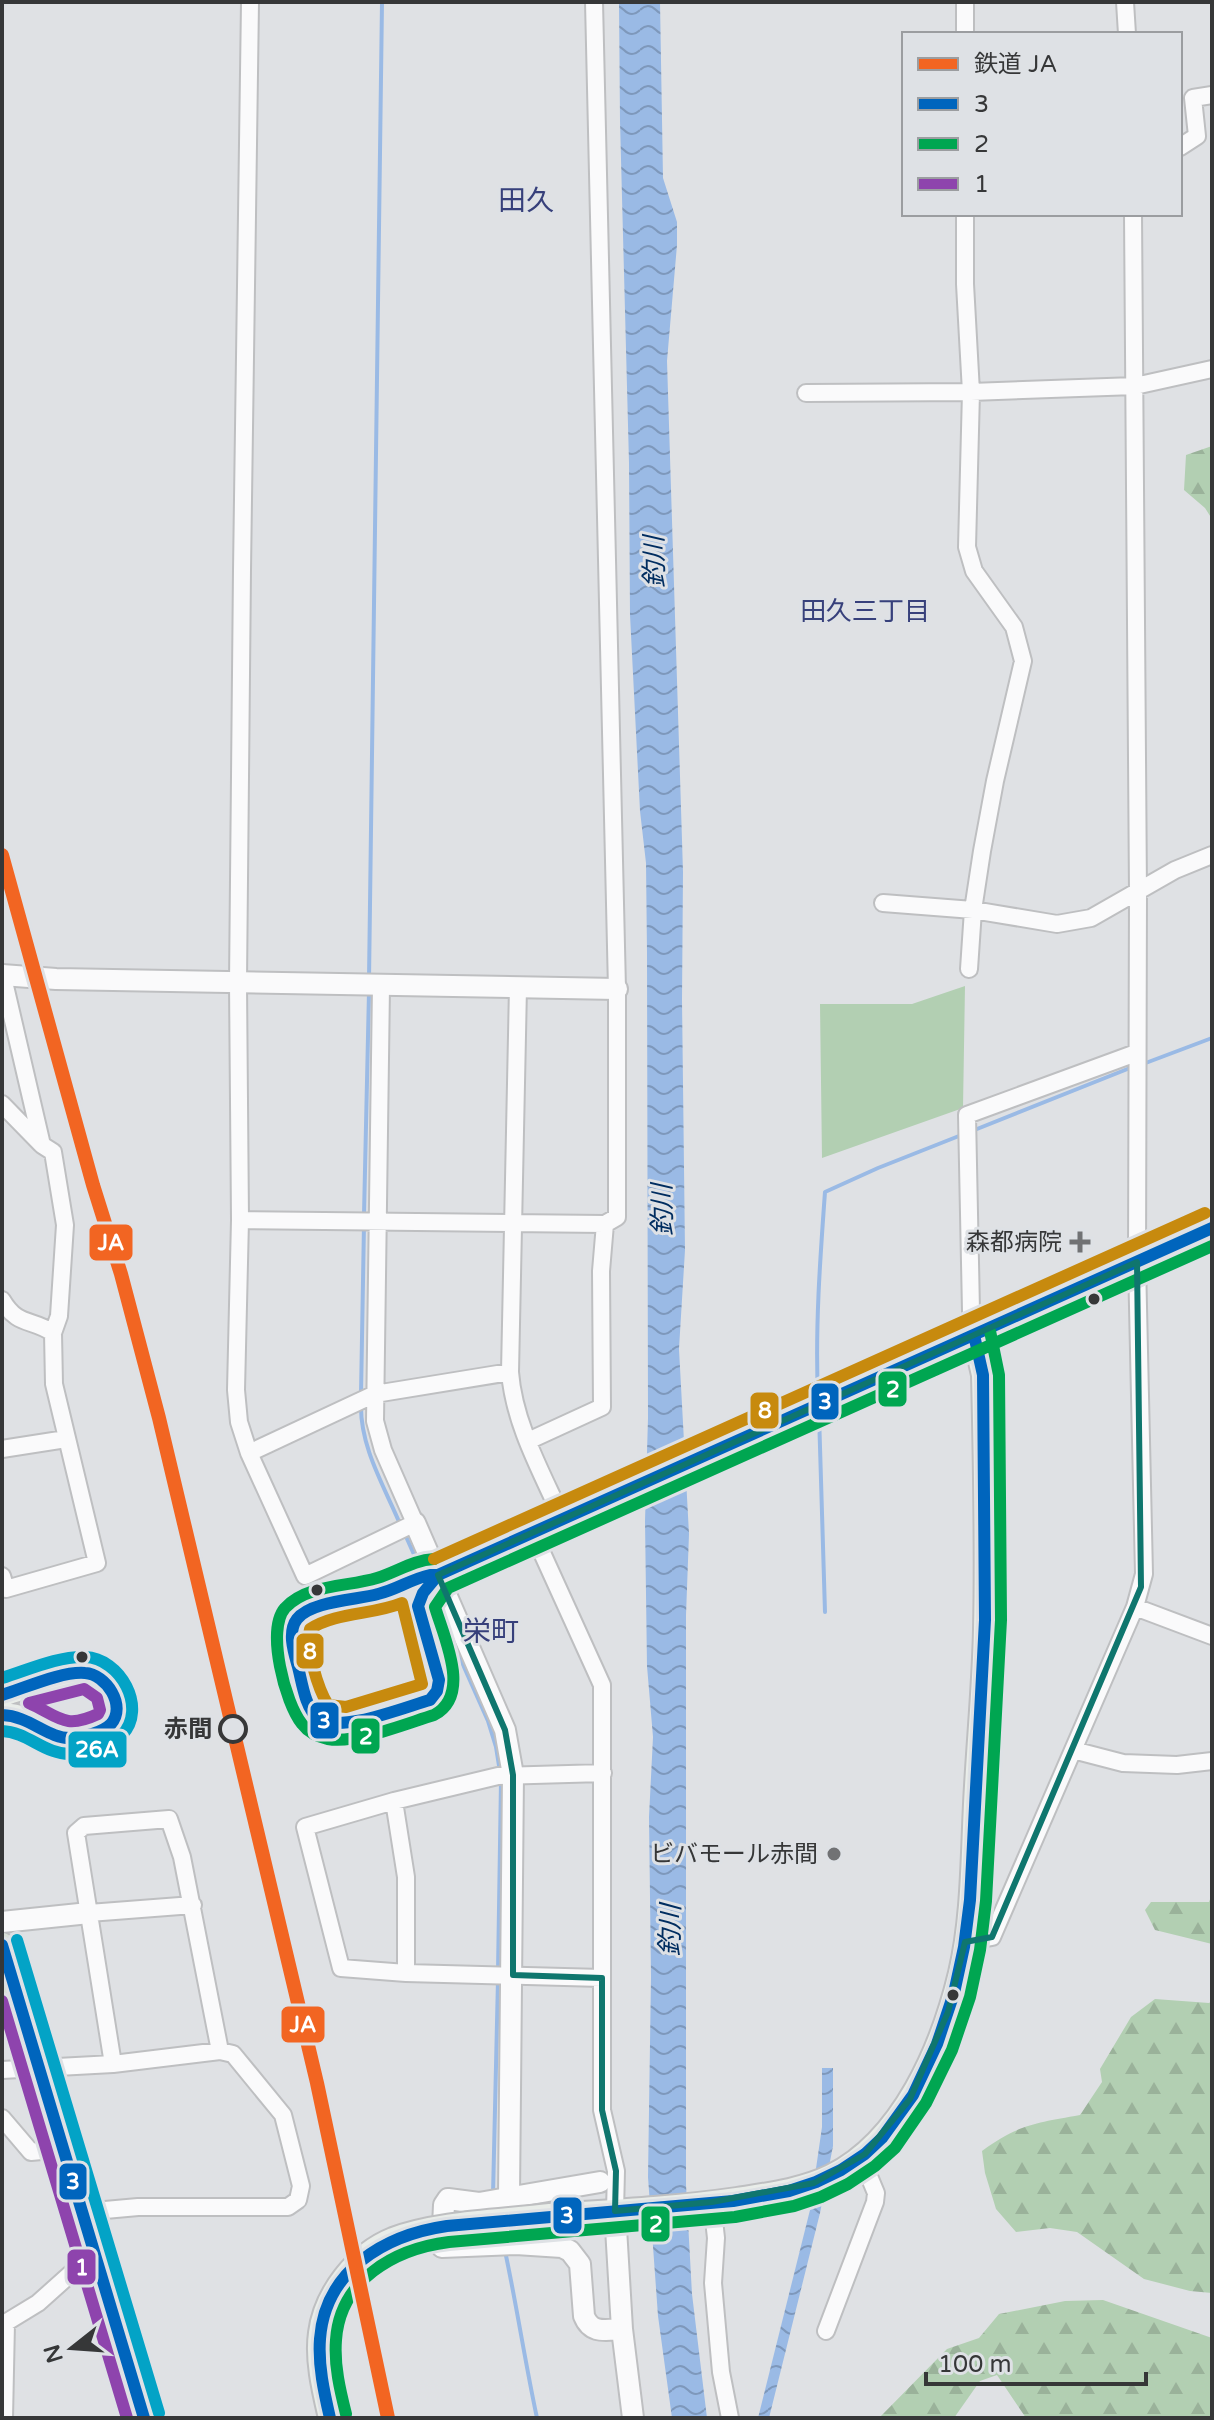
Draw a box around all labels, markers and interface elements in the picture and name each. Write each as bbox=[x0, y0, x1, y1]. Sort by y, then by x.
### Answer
legend bbox=[902, 32, 1182, 216]
text: 鉄道 JA bbox=[974, 50, 1057, 79]
text: 3 bbox=[974, 90, 989, 119]
text: 2 bbox=[974, 130, 989, 159]
text: 1 bbox=[974, 170, 989, 199]
district label: 田久 bbox=[498, 184, 554, 218]
water label: 釣川 bbox=[638, 533, 670, 588]
district label: 田久三丁目 bbox=[800, 596, 930, 627]
water label: 釣川 bbox=[646, 1181, 678, 1236]
line badge: JA bbox=[88, 1223, 134, 1262]
place label: 森都病院 bbox=[966, 1228, 1062, 1257]
text: JA bbox=[97, 1230, 124, 1256]
marker: 森都病院 bbox=[1069, 1231, 1091, 1253]
unlabelled marker bbox=[1086, 1291, 1102, 1307]
line badge: 2 bbox=[877, 1370, 908, 1408]
text: 2 bbox=[886, 1377, 900, 1403]
line badge: 3 bbox=[810, 1382, 840, 1421]
text: 3 bbox=[818, 1389, 832, 1415]
line badge: 8 bbox=[749, 1391, 780, 1430]
text: 8 bbox=[758, 1398, 772, 1424]
unlabelled marker bbox=[309, 1582, 325, 1598]
district label: 栄町 bbox=[463, 1615, 519, 1649]
line badge: 8 bbox=[295, 1632, 325, 1670]
text: 8 bbox=[303, 1639, 317, 1665]
unlabelled marker bbox=[74, 1649, 90, 1665]
line badge: 3 bbox=[309, 1701, 340, 1740]
text: 3 bbox=[317, 1708, 331, 1734]
place label: 赤間 bbox=[164, 1715, 212, 1744]
marker: 赤間 bbox=[219, 1715, 247, 1743]
line badge: 2 bbox=[350, 1717, 381, 1755]
text: 2 bbox=[359, 1724, 373, 1750]
line badge: 26A bbox=[67, 1730, 128, 1769]
text: 26A bbox=[75, 1737, 119, 1763]
place label: ビバモール赤間 bbox=[650, 1840, 818, 1869]
marker: ビバモール赤間 bbox=[825, 1845, 843, 1863]
water label: 釣川 bbox=[655, 1901, 687, 1956]
unlabelled marker bbox=[945, 1987, 961, 2003]
line badge: JA bbox=[280, 2005, 326, 2044]
text: JA bbox=[289, 2012, 316, 2038]
line badge: 3 bbox=[58, 2162, 88, 2201]
text: 3 bbox=[66, 2169, 80, 2195]
line badge: 3 bbox=[552, 2196, 583, 2235]
text: 3 bbox=[560, 2203, 574, 2229]
line badge: 2 bbox=[640, 2205, 671, 2243]
text: 2 bbox=[649, 2212, 663, 2238]
line badge: 1 bbox=[66, 2248, 97, 2286]
text: 1 bbox=[75, 2255, 89, 2281]
north arrow bbox=[32, 2308, 112, 2388]
scale bar bbox=[926, 2336, 1146, 2386]
text: N bbox=[39, 2341, 69, 2366]
text: 100 m bbox=[938, 2350, 1012, 2379]

